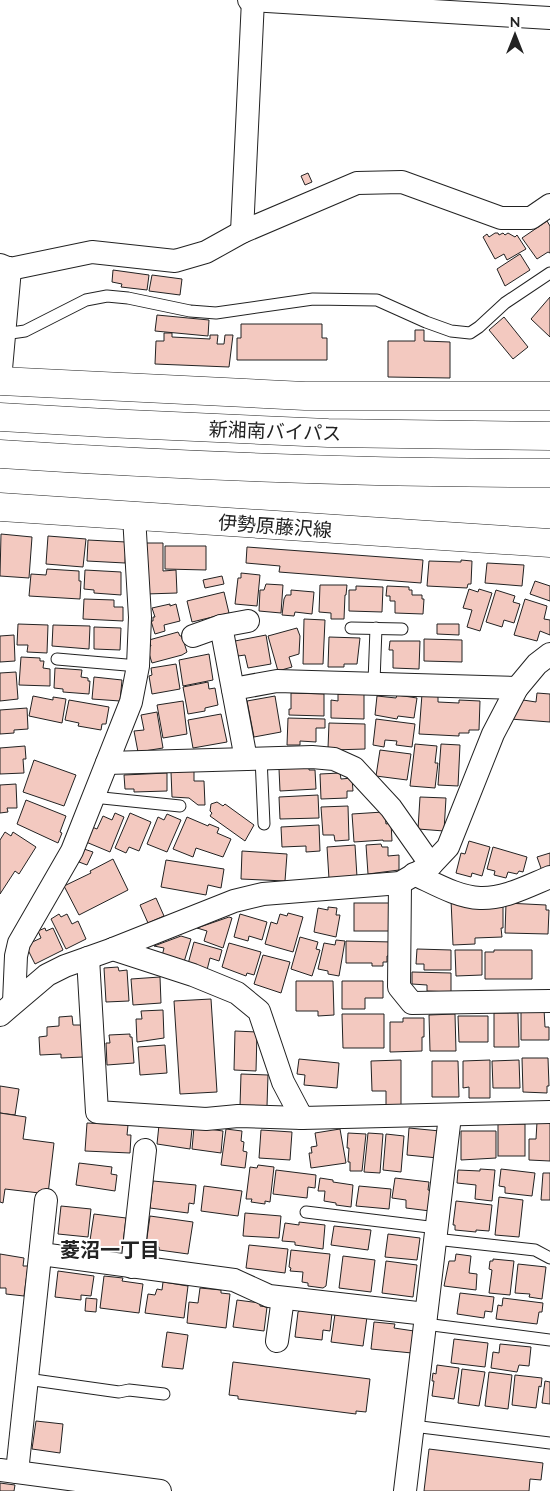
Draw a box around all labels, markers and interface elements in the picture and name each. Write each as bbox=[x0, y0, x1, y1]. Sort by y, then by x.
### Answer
north arrow bbox=[490, 10, 540, 60]
text: N bbox=[510, 13, 520, 31]
street label: 新湘南バイパス bbox=[208, 417, 342, 445]
street label: 伊勢原藤沢線 bbox=[217, 510, 333, 542]
district label: 菱沼一丁目 bbox=[60, 1237, 160, 1262]

